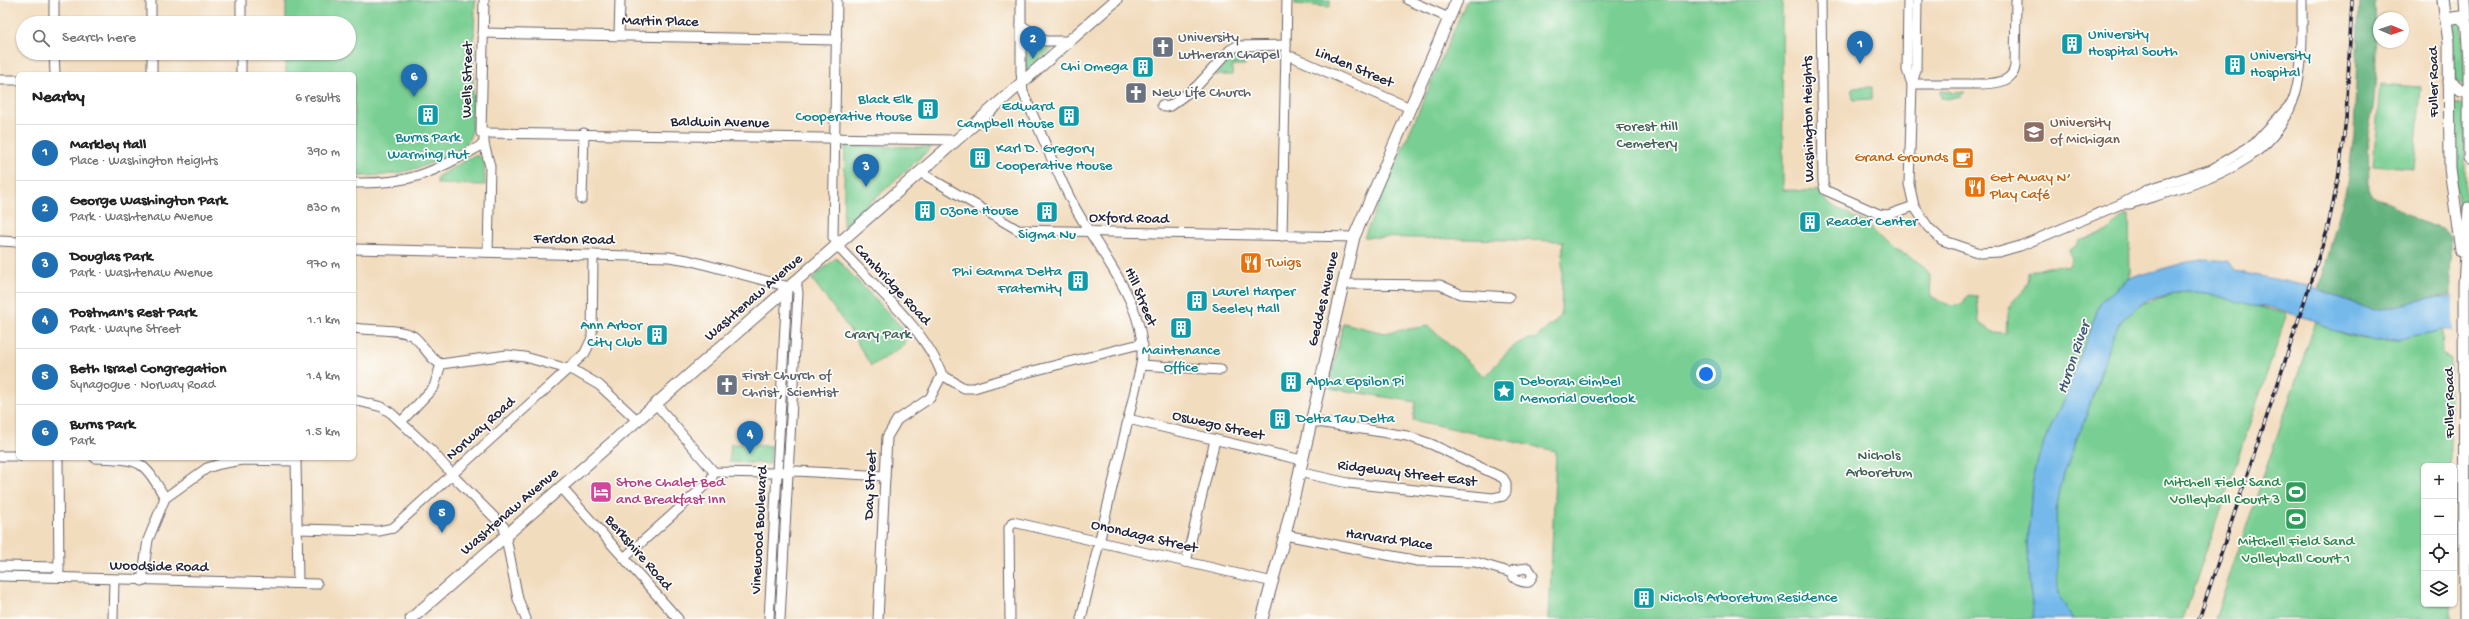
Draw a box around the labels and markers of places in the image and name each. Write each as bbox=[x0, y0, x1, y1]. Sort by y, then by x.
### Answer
pin: 2 bbox=[1020, 26, 1046, 59]
place label: University Hospital South bbox=[2088, 26, 2178, 61]
place label: University Lutheran Chapel bbox=[1178, 29, 1280, 64]
pin: 1 bbox=[1847, 31, 1873, 64]
building icon: University Hospital South bbox=[2059, 31, 2085, 57]
church icon: University Lutheran Chapel bbox=[1150, 34, 1176, 60]
place label: University Hospital bbox=[2250, 47, 2312, 82]
building icon: University Hospital bbox=[2222, 52, 2248, 78]
building icon: Chi Omega bbox=[1130, 54, 1156, 80]
place label: Chi Omega bbox=[1061, 58, 1129, 76]
pin: 6 bbox=[401, 64, 427, 97]
church icon: New Life Church bbox=[1123, 80, 1149, 106]
place label: New Life Church bbox=[1152, 84, 1251, 102]
place label: Black Elk Cooperative House bbox=[796, 91, 913, 126]
building icon: Black Elk Cooperative House bbox=[915, 96, 941, 122]
place label: Edward Campbell House bbox=[957, 98, 1055, 133]
building icon: Burns Park Warming Hut bbox=[415, 102, 441, 128]
building icon: Edward Campbell House bbox=[1056, 103, 1082, 129]
place label: University of Michigan bbox=[2050, 114, 2120, 149]
school or university icon: University of Michigan bbox=[2021, 119, 2047, 145]
place label: Burns Park Warming Hut bbox=[387, 129, 470, 164]
place label: Karl D. Gregory Cooperative House bbox=[996, 140, 1113, 175]
building icon: Karl D. Gregory Cooperative House bbox=[967, 145, 993, 171]
cafe icon: Grand Grounds bbox=[1950, 145, 1976, 171]
place label: Grand Grounds bbox=[1854, 149, 1948, 167]
pin: 3 bbox=[853, 154, 879, 187]
place label: Get Away N’ Play Café bbox=[1989, 169, 2071, 204]
restaurant icon: Get Away N’ Play Café bbox=[1962, 174, 1988, 200]
building icon: Ozone House bbox=[912, 198, 938, 224]
building icon: Sigma Nu bbox=[1034, 199, 1060, 225]
place label: Ozone House bbox=[940, 202, 1019, 220]
building icon: Reader Center bbox=[1797, 209, 1823, 235]
place label: Reader Center bbox=[1826, 213, 1919, 231]
place label: Sigma Nu bbox=[1018, 226, 1076, 244]
restaurant icon: Twigs bbox=[1238, 250, 1264, 276]
place label: Twigs bbox=[1265, 254, 1301, 272]
place label: Phi Gamma Delta Fraternity bbox=[952, 263, 1063, 298]
building icon: Phi Gamma Delta Fraternity bbox=[1065, 268, 1091, 294]
place label: Laurel Harper Seeley Hall bbox=[1212, 283, 1297, 318]
building icon: Laurel Harper Seeley Hall bbox=[1184, 288, 1210, 314]
building icon: Maintenance Office bbox=[1168, 315, 1194, 341]
place label: Ann Arbor City Club bbox=[580, 317, 644, 352]
building icon: Ann Arbor City Club bbox=[644, 322, 670, 348]
place label: Maintenance Office bbox=[1142, 342, 1220, 377]
place label: First Church of Christ, Scientist bbox=[741, 367, 840, 402]
building icon: Alpha Epsilon Pi bbox=[1278, 369, 1304, 395]
church icon: First Church of Christ, Scientist bbox=[714, 372, 740, 398]
place label: Alpha Epsilon Pi bbox=[1306, 373, 1404, 391]
place label: Deborah Gimbel Memorial Overlook bbox=[1519, 373, 1636, 408]
place icon: Deborah Gimbel Memorial Overlook bbox=[1491, 378, 1517, 404]
building icon: Delta Tau Delta bbox=[1267, 406, 1293, 432]
place label: Delta Tau Delta bbox=[1295, 410, 1395, 428]
pin: 4 bbox=[737, 421, 763, 454]
place label: Stone Chalet Bed and Breakfast Inn bbox=[616, 474, 726, 509]
place label: Mitchell Field Sand Volleyball Court 3 bbox=[2164, 474, 2281, 509]
hotel icon: Stone Chalet Bed and Breakfast Inn bbox=[588, 479, 614, 505]
sports icon: Mitchell Field Sand Volleyball Court 3 bbox=[2283, 479, 2309, 505]
pin: 5 bbox=[429, 500, 455, 533]
sports icon: Mitchell Field Sand Volleyball Court 1 bbox=[2283, 506, 2309, 532]
place label: Mitchell Field Sand Volleyball Court 1 bbox=[2238, 533, 2355, 568]
building icon: Nichols Arboretum Residence bbox=[1631, 585, 1657, 611]
place label: Nichols Arboretum Residence bbox=[1660, 589, 1838, 607]

